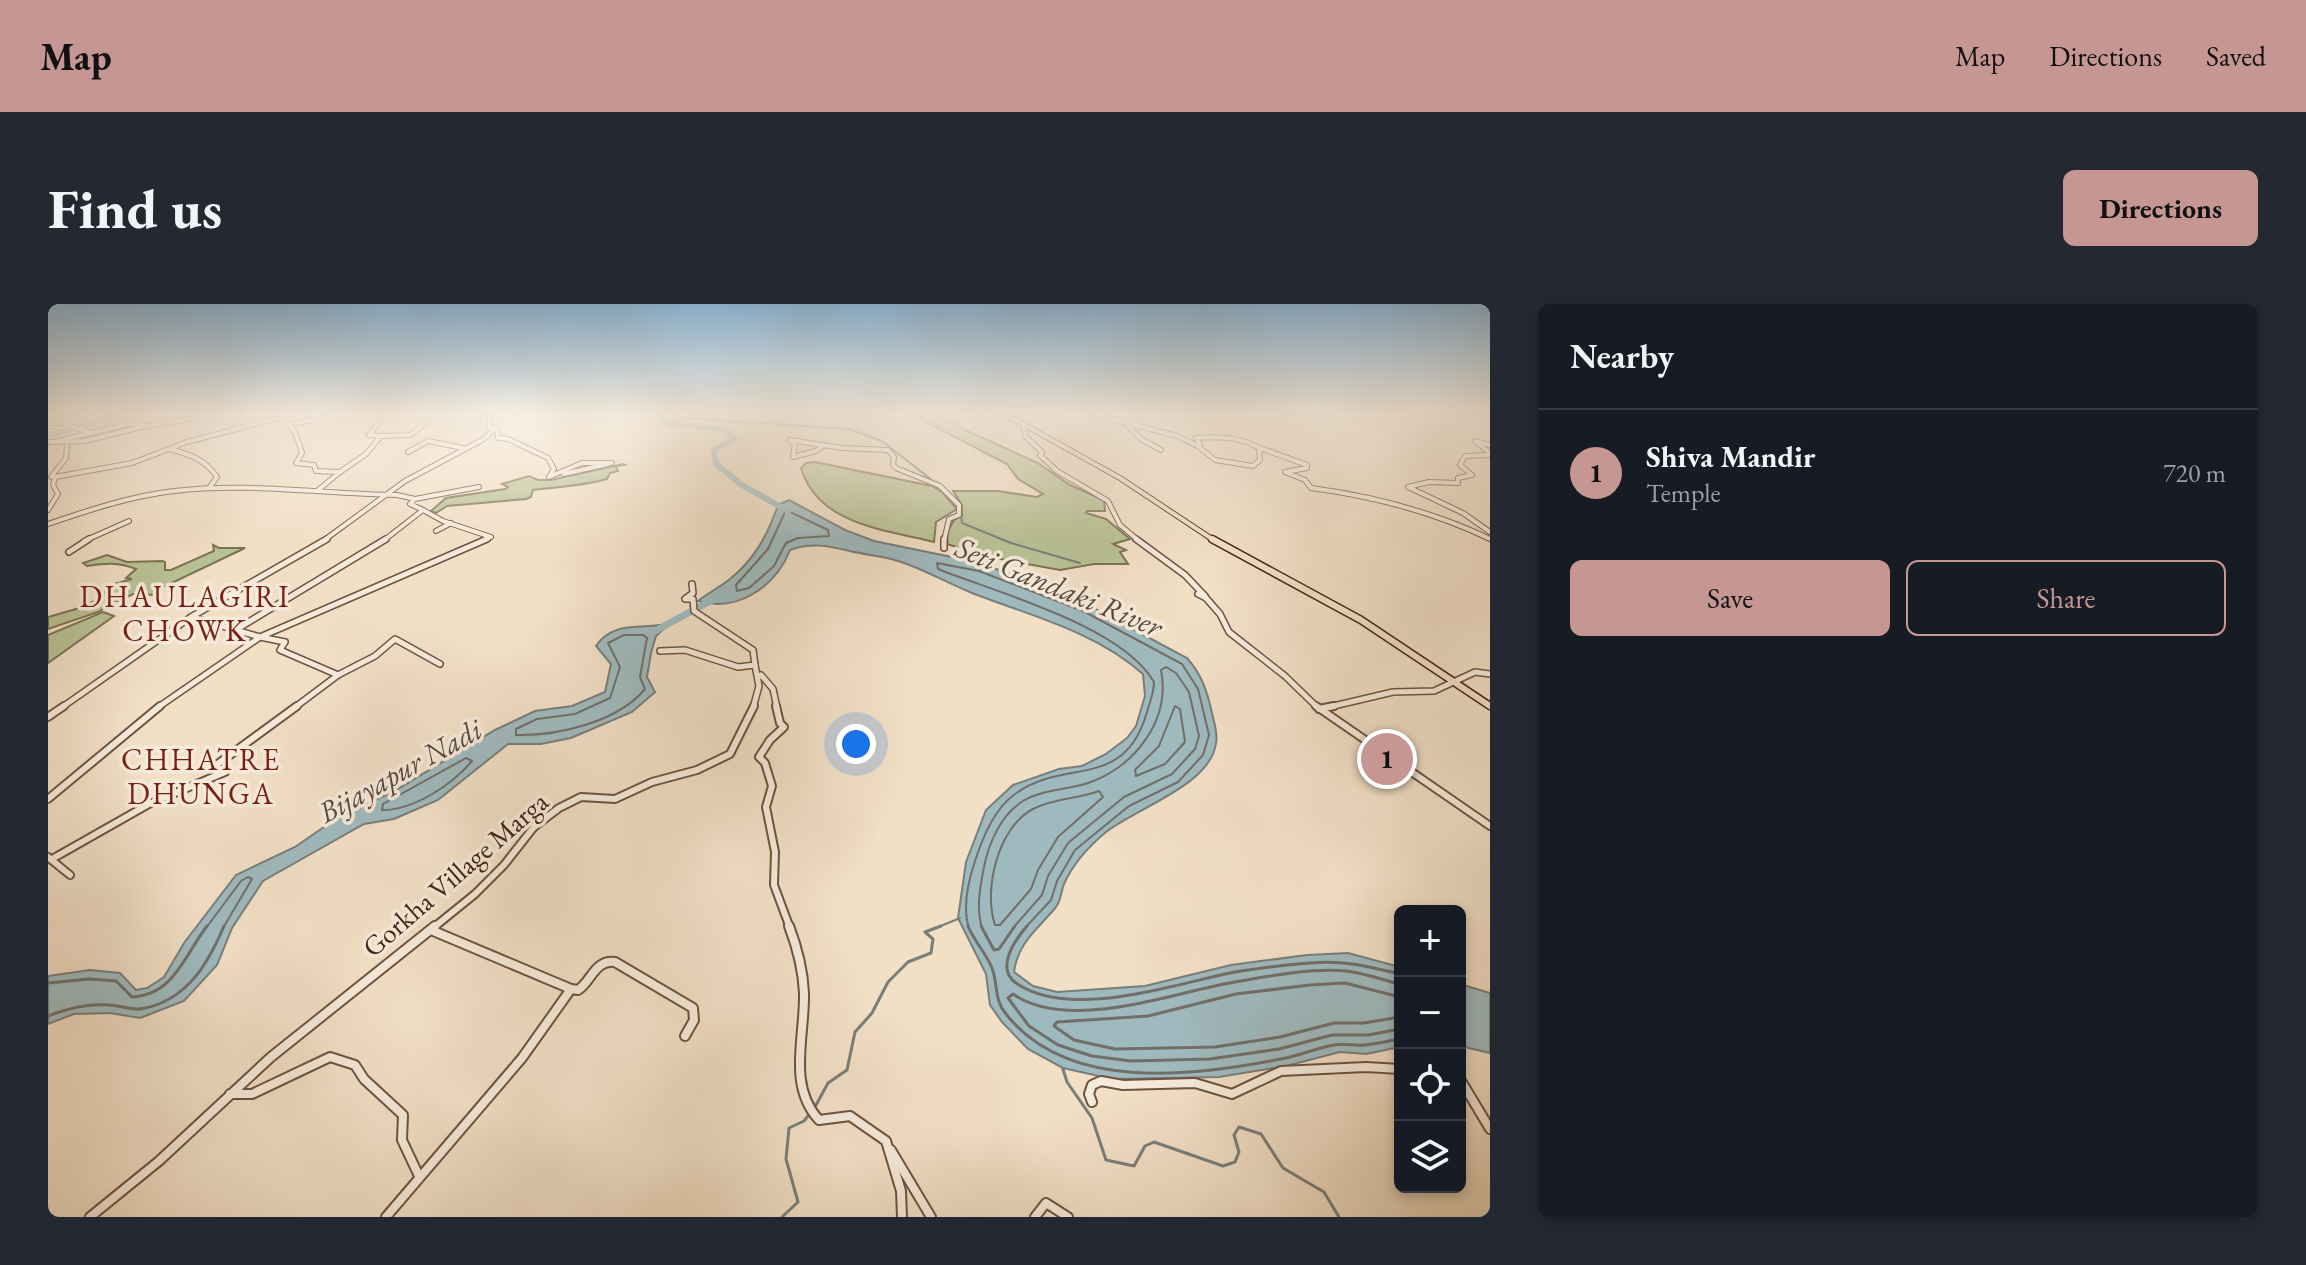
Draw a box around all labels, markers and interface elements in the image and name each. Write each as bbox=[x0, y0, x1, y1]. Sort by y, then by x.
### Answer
text: Map bbox=[40, 32, 112, 81]
text: Map bbox=[1955, 38, 2005, 74]
text: Directions bbox=[2049, 38, 2162, 74]
text: Saved bbox=[2206, 38, 2266, 74]
button: Directions bbox=[2063, 170, 2258, 246]
text: Find us bbox=[48, 172, 222, 245]
text: Nearby bbox=[1570, 334, 1674, 378]
text: Shiva Mandir bbox=[1646, 437, 1815, 476]
text: 1 bbox=[1589, 456, 1603, 490]
text: 720 m bbox=[2163, 456, 2226, 490]
text: Temple bbox=[1646, 476, 1721, 510]
water label: Seti Gandaki River bbox=[949, 527, 1170, 646]
button: Save bbox=[1570, 560, 1890, 636]
button: Share bbox=[1906, 560, 2226, 636]
district label: DHAULAGIRI CHOWK bbox=[80, 577, 290, 650]
water label: Bijayapur Nadi bbox=[310, 709, 490, 832]
your location bbox=[836, 724, 876, 764]
pin: 1 bbox=[1361, 729, 1413, 789]
district label: CHHATRE DHUNGA bbox=[121, 740, 281, 813]
street label: Gorkha Village Marga bbox=[355, 783, 556, 965]
map controls bbox=[1394, 905, 1466, 1193]
button: + bbox=[1394, 905, 1466, 977]
button: − bbox=[1394, 977, 1466, 1049]
button: locate bbox=[1394, 1049, 1466, 1121]
button: layers bbox=[1394, 1121, 1466, 1193]

